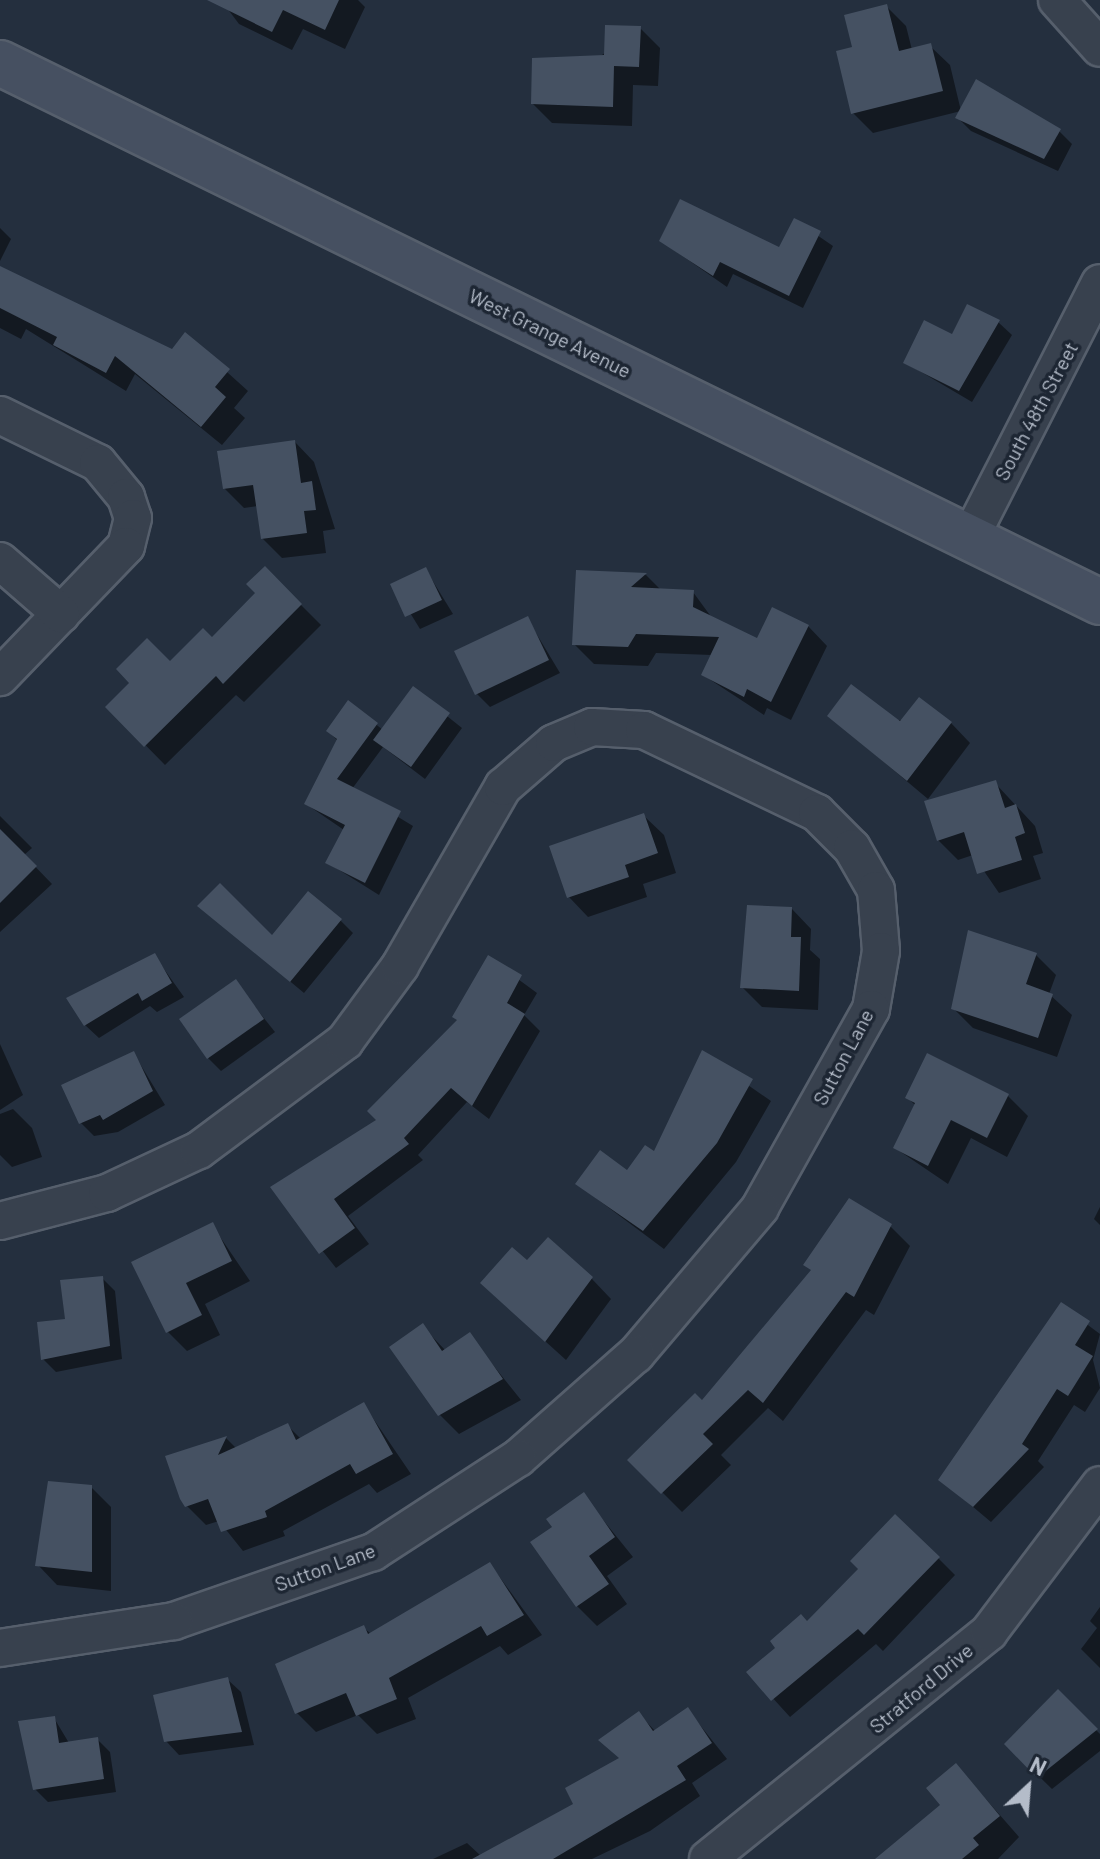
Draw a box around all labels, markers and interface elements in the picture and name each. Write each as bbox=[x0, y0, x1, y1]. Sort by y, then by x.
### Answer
street label: West Grange Avenue bbox=[465, 283, 635, 383]
street label: South 48th Street bbox=[989, 338, 1083, 484]
street label: Sutton Lane bbox=[808, 1005, 878, 1109]
street label: Sutton Lane bbox=[271, 1538, 379, 1596]
street label: Stratford Drive bbox=[865, 1638, 977, 1738]
north arrow bbox=[988, 1747, 1068, 1827]
text: N bbox=[1026, 1751, 1051, 1780]

